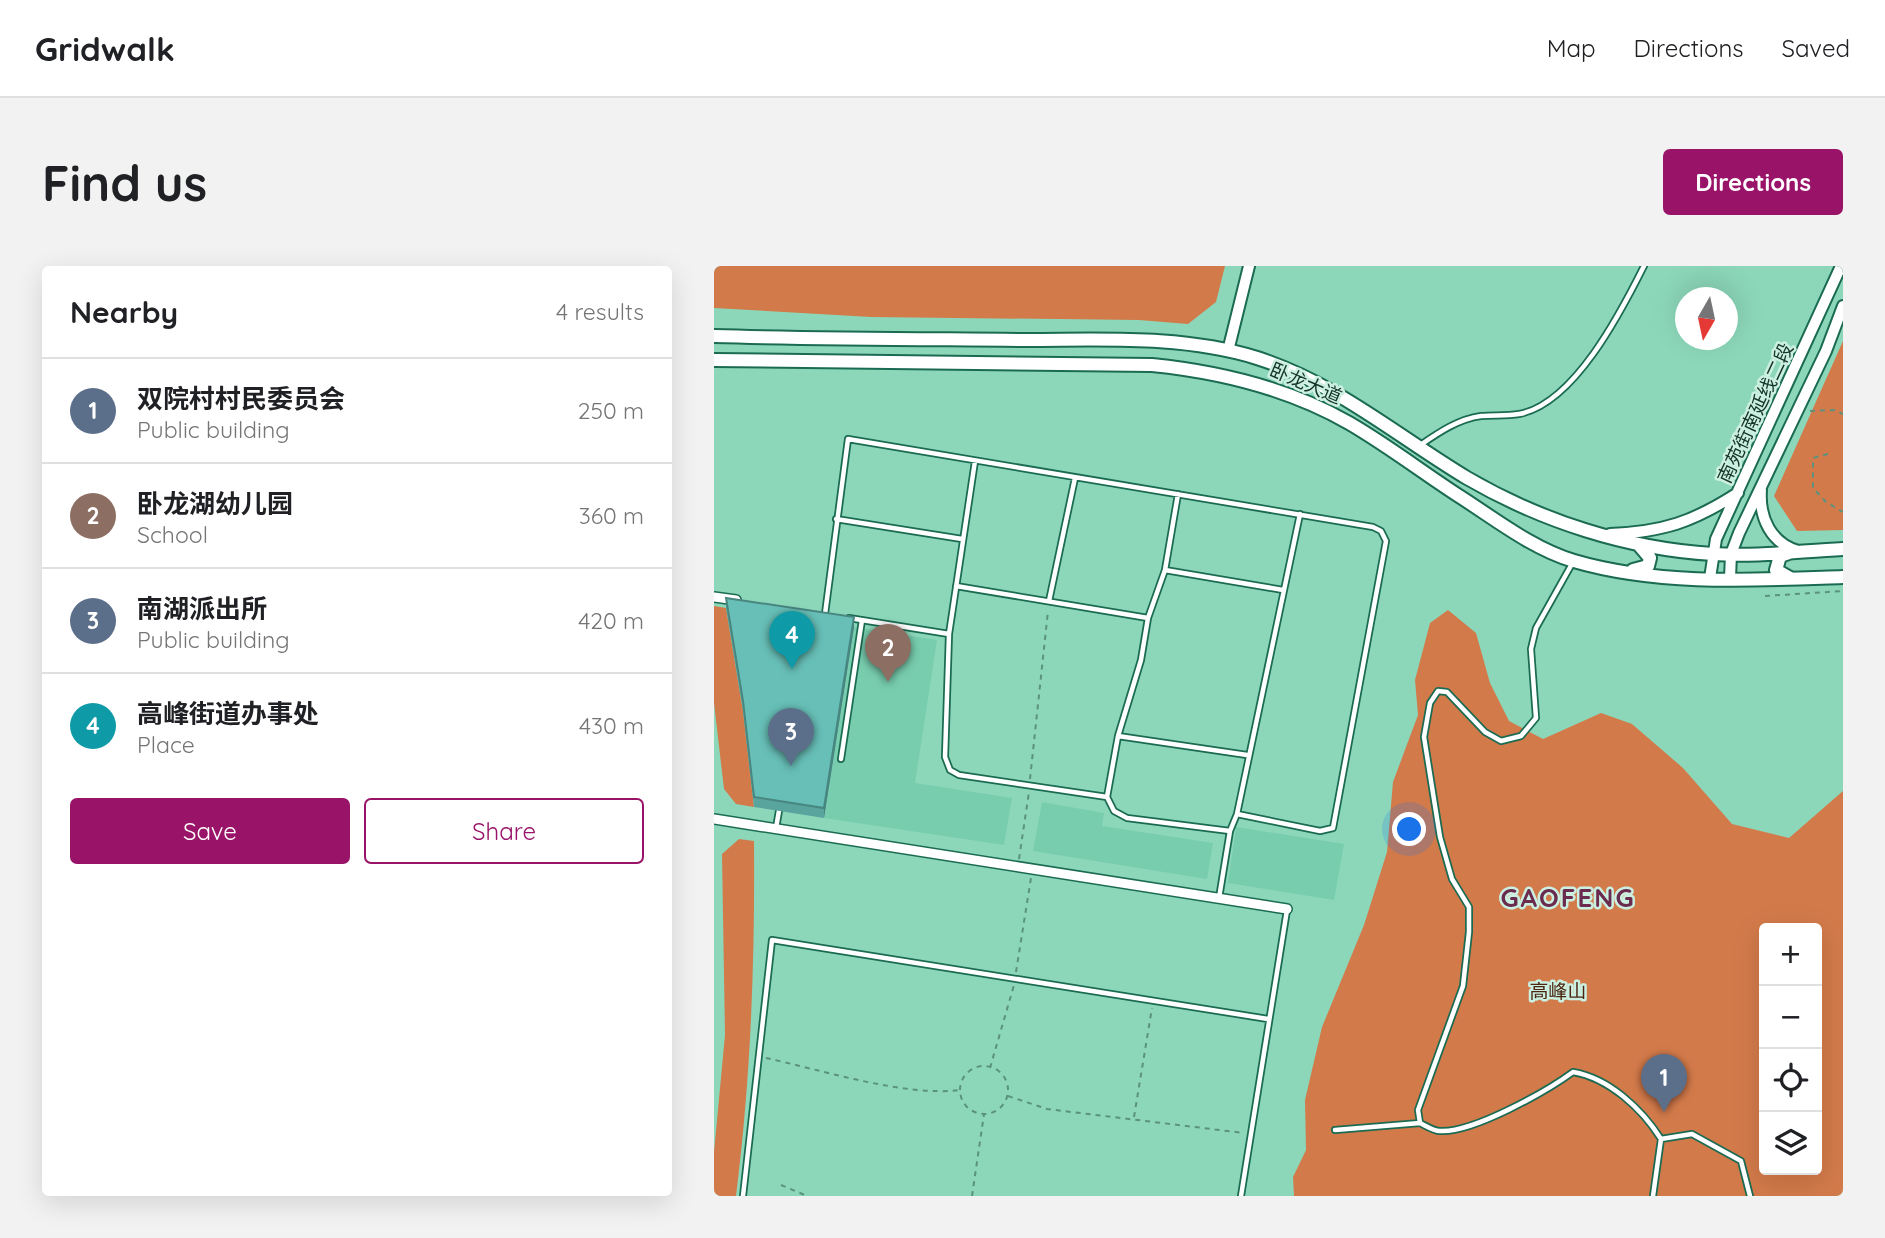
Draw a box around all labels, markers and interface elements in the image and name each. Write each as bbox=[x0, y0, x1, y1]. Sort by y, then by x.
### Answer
text: Gridwalk bbox=[35, 28, 175, 69]
text: Map bbox=[1547, 33, 1596, 63]
text: Directions bbox=[1634, 33, 1744, 63]
text: Saved bbox=[1782, 33, 1850, 63]
button: Directions bbox=[1663, 149, 1843, 215]
text: Find us bbox=[42, 152, 207, 213]
north arrow bbox=[1675, 287, 1738, 350]
text: Nearby bbox=[70, 293, 178, 331]
text: 4 results bbox=[556, 297, 644, 326]
street label: 南苑街南延线二段 bbox=[1712, 339, 1798, 487]
street label: 卧龙大道 bbox=[1266, 357, 1346, 409]
text: 双院村村民委员会 bbox=[137, 382, 345, 415]
text: 1 bbox=[89, 396, 97, 425]
text: 250 m bbox=[578, 396, 644, 425]
text: Public building bbox=[137, 415, 290, 444]
text: 卧龙湖幼儿园 bbox=[137, 487, 293, 520]
text: 2 bbox=[86, 501, 100, 530]
text: 360 m bbox=[579, 501, 644, 530]
text: School bbox=[137, 520, 208, 549]
text: 南湖派出所 bbox=[137, 592, 267, 625]
text: 3 bbox=[87, 606, 99, 635]
text: 420 m bbox=[578, 606, 644, 635]
pin: 4 bbox=[769, 611, 815, 669]
pin: 2 bbox=[865, 624, 911, 682]
text: Public building bbox=[137, 625, 290, 654]
text: 高峰街道办事处 bbox=[137, 697, 319, 730]
pin: 3 bbox=[768, 708, 814, 766]
text: 4 bbox=[86, 711, 100, 740]
text: 430 m bbox=[579, 711, 644, 740]
text: Place bbox=[137, 730, 195, 759]
button: Save bbox=[70, 798, 350, 864]
button: Share bbox=[364, 798, 644, 864]
your location bbox=[1392, 812, 1426, 846]
district label: GAOFENG bbox=[1500, 881, 1636, 914]
map controls bbox=[1759, 923, 1822, 1175]
button: + bbox=[1759, 923, 1822, 986]
park label: 高峰山 bbox=[1529, 979, 1587, 1003]
button: − bbox=[1759, 986, 1822, 1049]
button: locate bbox=[1759, 1049, 1822, 1112]
pin: 1 bbox=[1641, 1054, 1687, 1112]
button: layers bbox=[1759, 1112, 1822, 1175]

